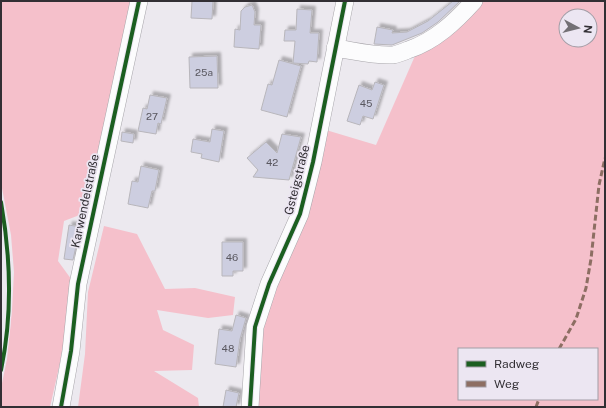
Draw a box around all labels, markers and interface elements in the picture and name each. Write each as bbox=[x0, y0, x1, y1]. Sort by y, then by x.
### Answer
north arrow bbox=[558, 8, 598, 48]
text: N bbox=[581, 24, 594, 34]
house number: 25a bbox=[195, 66, 213, 78]
house number: 45 bbox=[360, 97, 372, 109]
house number: 27 bbox=[146, 110, 158, 122]
street label: Gsteigstraße bbox=[282, 143, 313, 217]
street label: Karwendelstraße bbox=[68, 153, 102, 249]
house number: 42 bbox=[266, 156, 278, 168]
house number: 46 bbox=[226, 251, 238, 263]
house number: 48 bbox=[222, 342, 234, 354]
legend bbox=[458, 348, 598, 400]
text: Radweg bbox=[494, 357, 539, 371]
text: Weg bbox=[494, 377, 519, 391]

